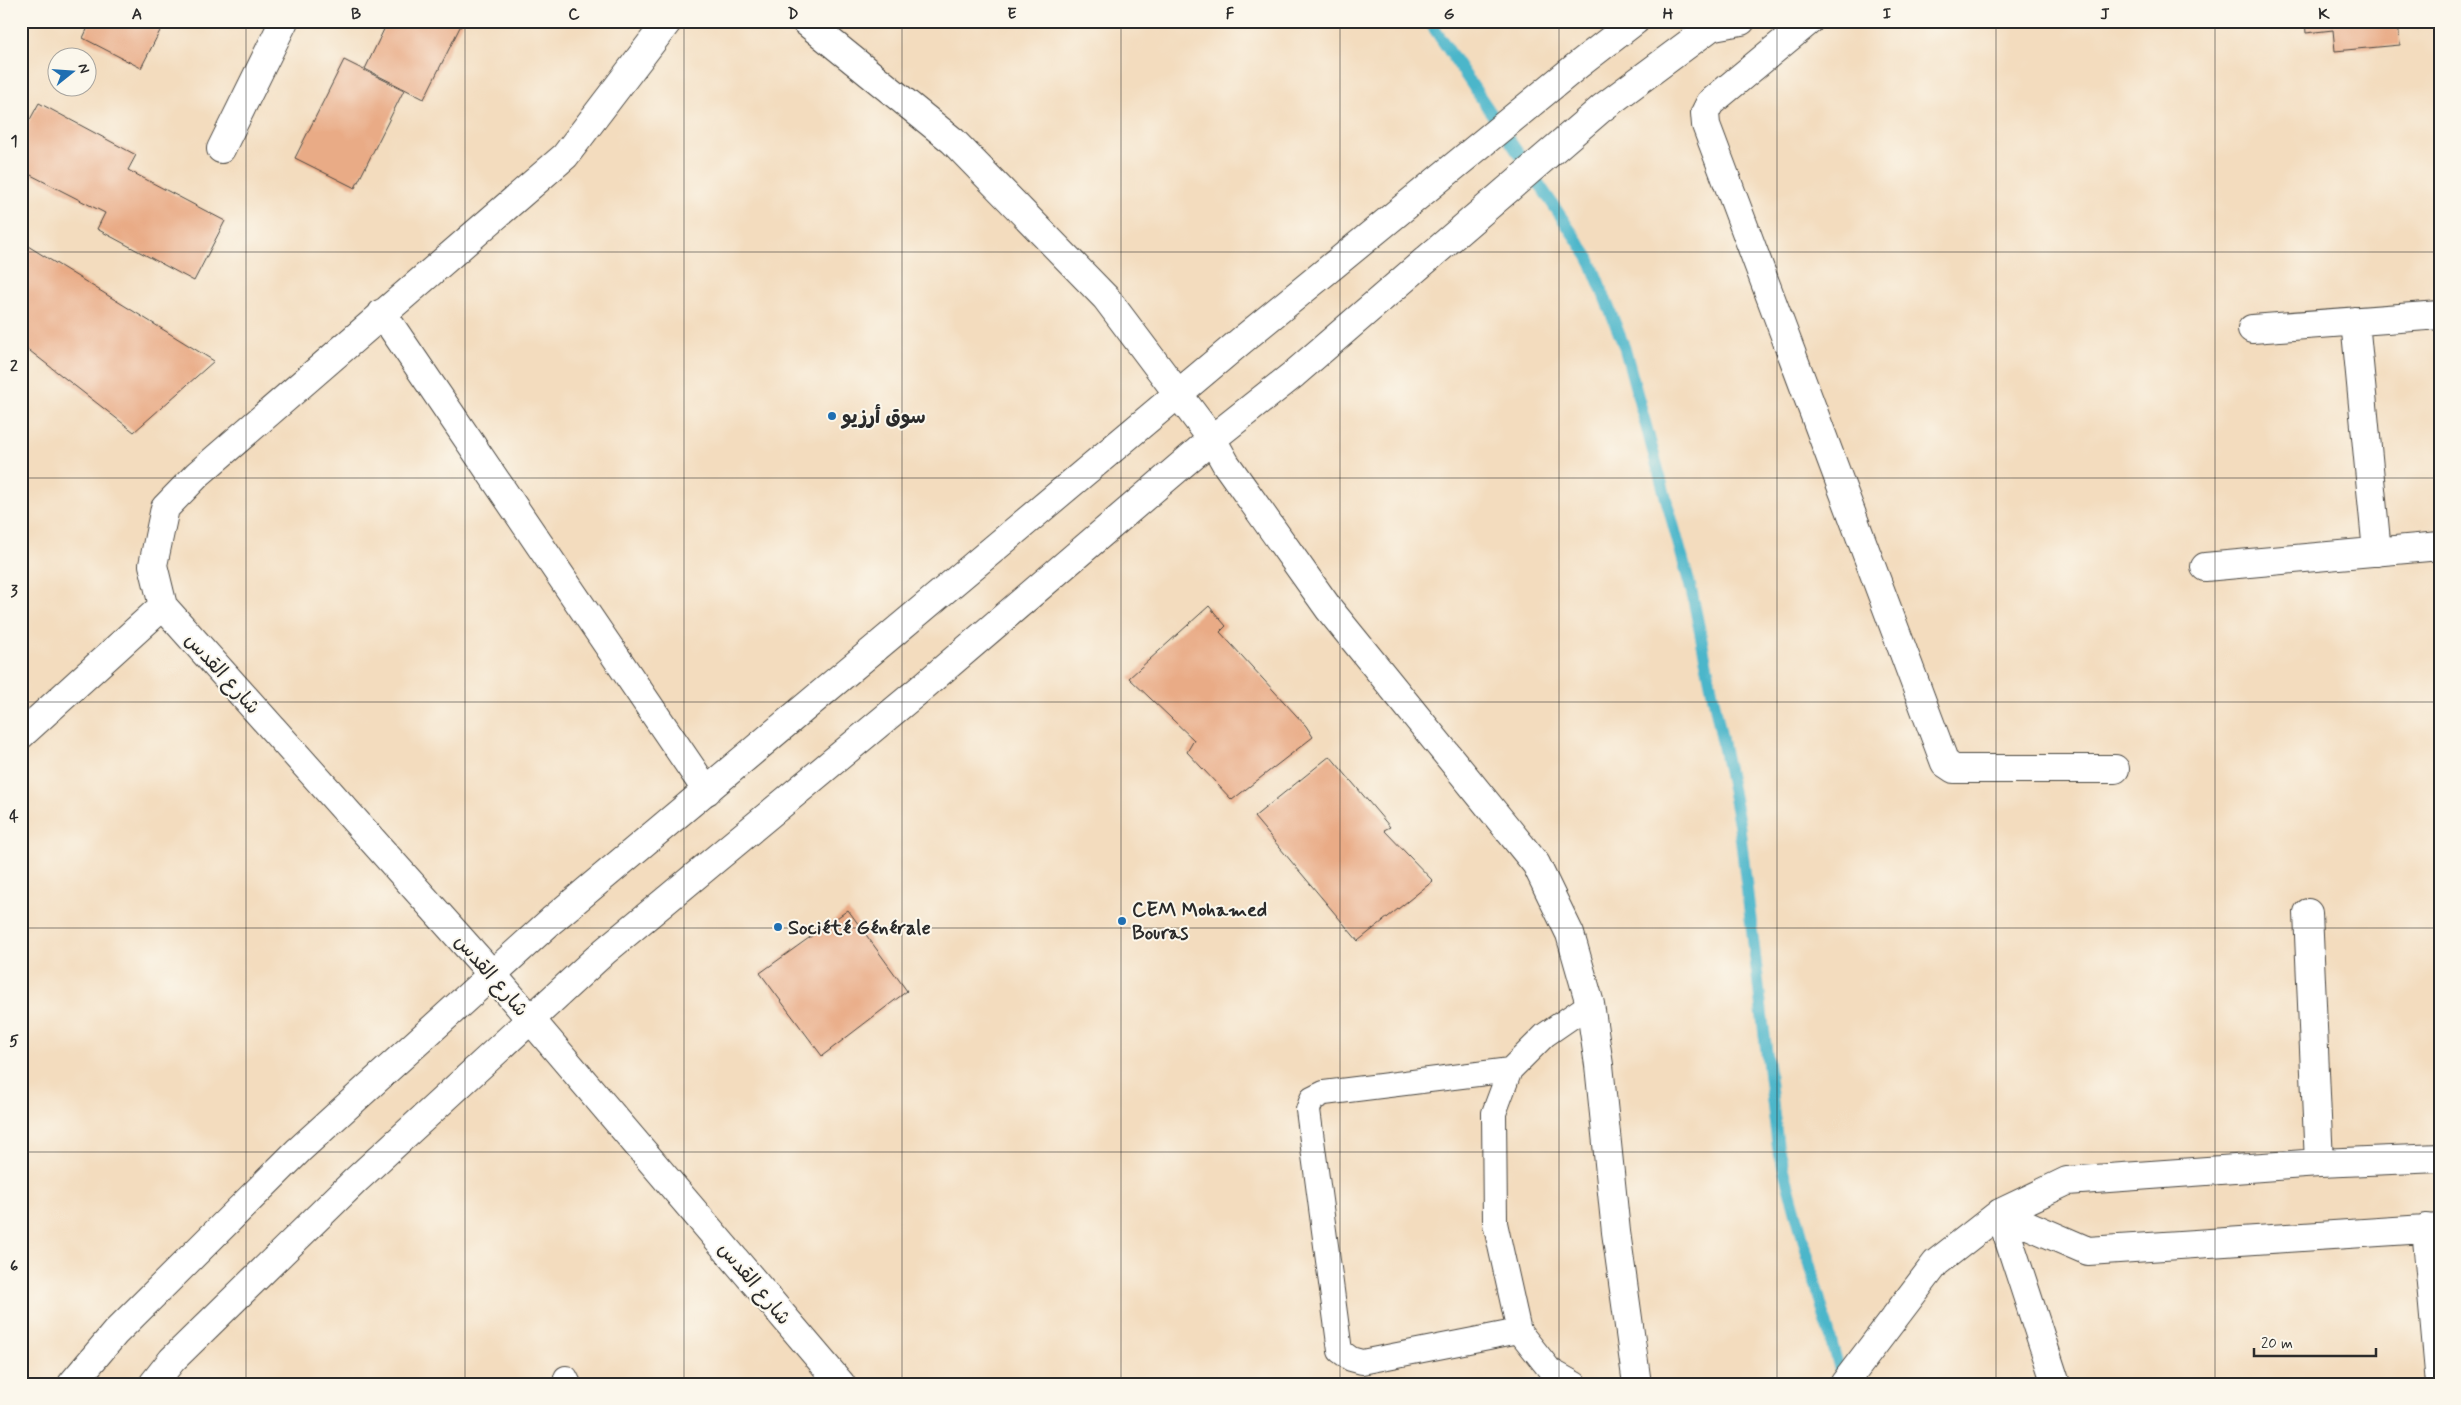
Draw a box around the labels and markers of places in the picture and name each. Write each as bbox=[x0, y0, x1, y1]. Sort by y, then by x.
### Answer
place label: سوق أرزيو bbox=[840, 404, 926, 431]
marker: سوق أرزيو bbox=[826, 410, 838, 422]
place label: CEM Mohamed Bouras bbox=[1132, 897, 1267, 947]
place label: Société Générale bbox=[788, 915, 931, 942]
marker: CEM Mohamed Bouras bbox=[1116, 915, 1128, 927]
marker: Société Générale bbox=[772, 921, 784, 933]

